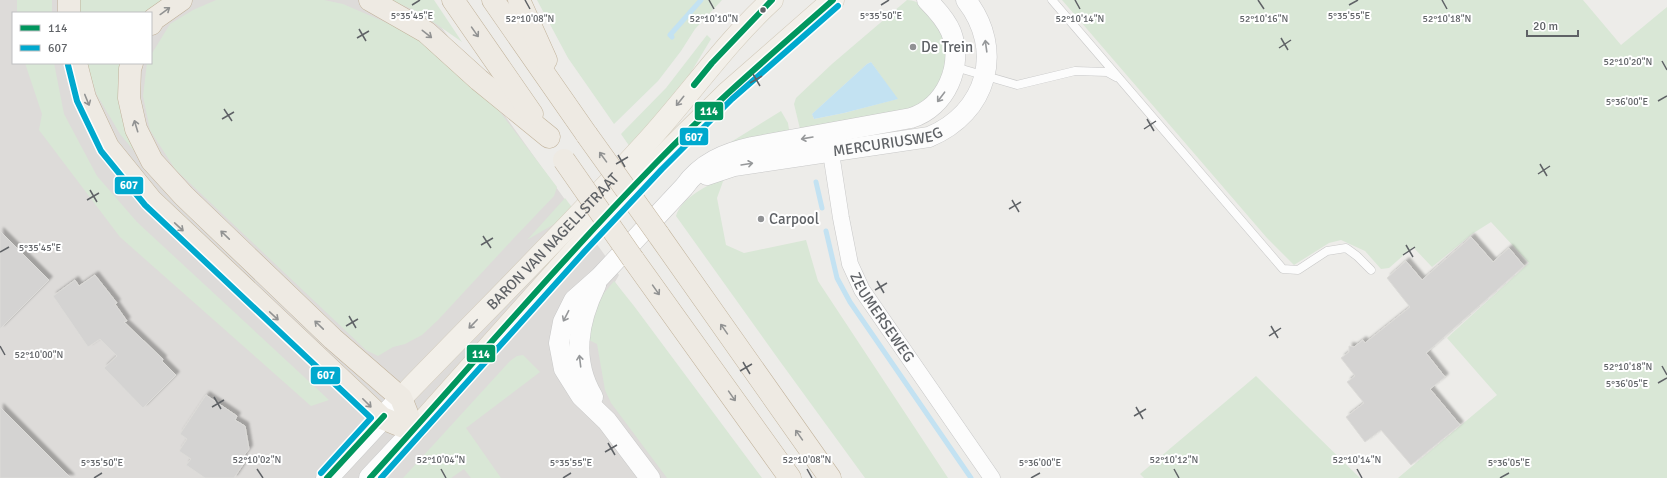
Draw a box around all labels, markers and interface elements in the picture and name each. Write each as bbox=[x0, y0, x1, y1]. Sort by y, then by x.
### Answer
unlabelled marker bbox=[758, 5, 768, 15]
one-way arrow bbox=[159, 7, 170, 15]
text: 5°35'45"E bbox=[391, 10, 433, 22]
text: 5°35'50"E bbox=[860, 10, 902, 22]
text: 5°35'55"E bbox=[1328, 10, 1370, 22]
legend bbox=[12, 12, 152, 64]
scale bar bbox=[1527, 12, 1578, 38]
text: 52°10'08"N bbox=[506, 13, 554, 25]
text: 52°10'10"N bbox=[690, 13, 738, 25]
text: 52°10'14"N bbox=[1056, 13, 1104, 25]
text: 52°10'16"N bbox=[1240, 13, 1288, 25]
text: 52°10'18"N bbox=[1423, 13, 1471, 25]
text: 20 m bbox=[1533, 19, 1558, 34]
text: 114 bbox=[48, 21, 68, 36]
one-way arrow bbox=[471, 26, 479, 37]
one-way arrow bbox=[422, 30, 433, 38]
place label: De Trein bbox=[921, 38, 973, 56]
one-way arrow bbox=[982, 40, 990, 53]
text: 607 bbox=[48, 41, 67, 56]
marker: De Trein bbox=[908, 42, 918, 52]
text: 52°10'20"N bbox=[1604, 56, 1652, 68]
one-way arrow bbox=[937, 91, 945, 102]
one-way arrow bbox=[83, 94, 91, 106]
one-way arrow bbox=[676, 96, 685, 107]
text: 5°36'00"E bbox=[1606, 96, 1648, 108]
line badge: 114 bbox=[694, 101, 724, 121]
text: 114 bbox=[700, 105, 718, 118]
one-way arrow bbox=[132, 119, 139, 132]
street label: MERCURIUSWEG bbox=[832, 123, 946, 160]
line badge: 607 bbox=[679, 127, 709, 146]
text: 607 bbox=[685, 131, 703, 144]
one-way arrow bbox=[800, 134, 813, 142]
one-way arrow bbox=[599, 152, 607, 163]
one-way arrow bbox=[740, 160, 753, 168]
street label: BARON VAN NAGELLSTRAAT bbox=[483, 169, 623, 314]
line badge: 607 bbox=[114, 176, 144, 195]
text: 607 bbox=[120, 179, 138, 192]
place label: Carpool bbox=[769, 210, 819, 228]
marker: Carpool bbox=[756, 214, 766, 224]
one-way arrow bbox=[174, 222, 184, 231]
one-way arrow bbox=[220, 230, 230, 240]
text: 5°35'45"E bbox=[19, 242, 61, 254]
street label: ZEUMERSEWEG bbox=[846, 269, 918, 366]
one-way arrow bbox=[652, 285, 660, 296]
one-way arrow bbox=[561, 310, 569, 322]
one-way arrow bbox=[269, 311, 279, 321]
one-way arrow bbox=[468, 319, 478, 329]
one-way arrow bbox=[314, 320, 324, 330]
one-way arrow bbox=[720, 323, 728, 334]
line badge: 114 bbox=[466, 344, 496, 363]
text: 114 bbox=[472, 348, 490, 361]
text: 52°10'00"N bbox=[15, 349, 63, 361]
one-way arrow bbox=[576, 355, 584, 368]
text: 52°10'18"N bbox=[1604, 361, 1652, 373]
line badge: 607 bbox=[310, 366, 341, 385]
text: 607 bbox=[317, 369, 335, 382]
text: 5°36'05"E bbox=[1606, 378, 1648, 390]
one-way arrow bbox=[728, 391, 736, 402]
one-way arrow bbox=[362, 398, 372, 408]
one-way arrow bbox=[795, 429, 803, 440]
text: 52°10'02"N bbox=[233, 454, 281, 466]
text: 52°10'04"N bbox=[417, 454, 465, 466]
text: 52°10'08"N bbox=[783, 454, 831, 466]
text: 52°10'12"N bbox=[1150, 454, 1198, 466]
text: 52°10'14"N bbox=[1333, 454, 1381, 466]
text: 5°35'50"E bbox=[81, 457, 123, 469]
text: 5°35'55"E bbox=[550, 457, 592, 469]
text: 5°36'00"E bbox=[1019, 457, 1061, 469]
text: 5°36'05"E bbox=[1488, 457, 1530, 469]

